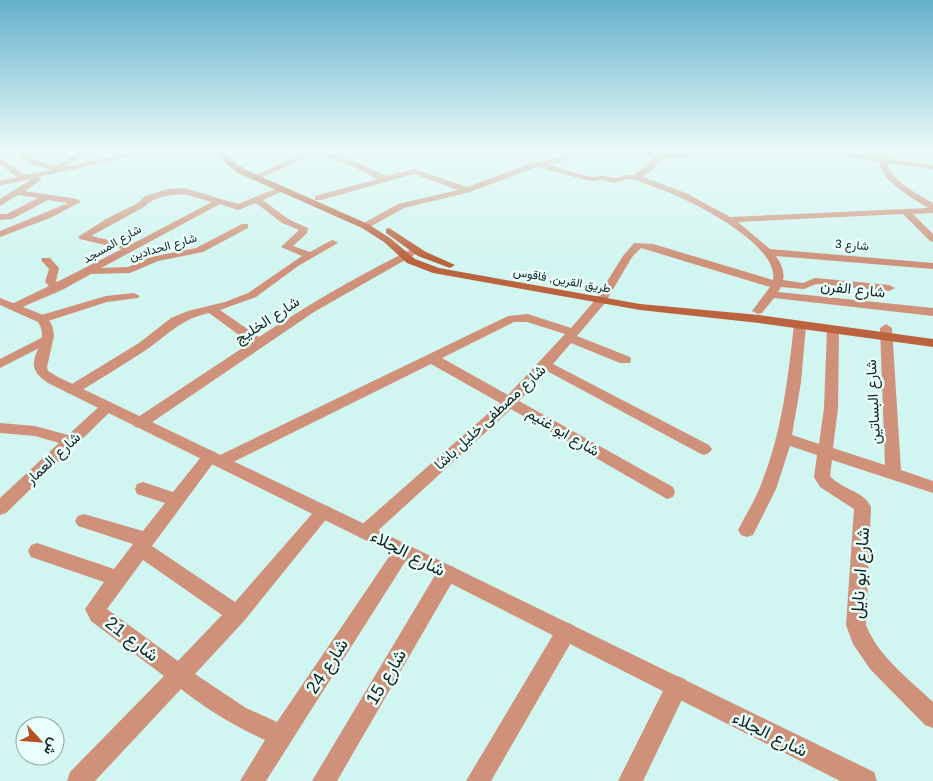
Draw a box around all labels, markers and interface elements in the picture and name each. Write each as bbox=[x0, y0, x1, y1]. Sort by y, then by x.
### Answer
street label: شارع المسجد bbox=[80, 222, 145, 268]
street label: شارع الحدادين bbox=[128, 231, 199, 265]
street label: شارع 3 bbox=[834, 237, 870, 255]
street label: طريق القرين, فاقوس bbox=[512, 265, 612, 296]
street label: شارع الفرن bbox=[819, 277, 886, 303]
street label: شارع الخليج bbox=[231, 292, 304, 349]
street label: شارع البساتين bbox=[862, 359, 886, 445]
street label: شارع مصطفى خليل باشا bbox=[431, 361, 551, 475]
street label: شارع ابو غنيم bbox=[522, 404, 603, 462]
street label: شارع العمار bbox=[21, 428, 86, 490]
street label: شارع الجلاء bbox=[366, 526, 449, 582]
street label: شارع ابو نايل bbox=[847, 527, 875, 620]
street label: شارع 21 bbox=[100, 613, 162, 667]
street label: شارع 24 bbox=[302, 635, 354, 698]
street label: شارع 15 bbox=[362, 646, 412, 709]
street label: شارع الجلاء bbox=[728, 707, 811, 763]
north arrow bbox=[15, 716, 65, 766]
text: ش bbox=[40, 735, 63, 758]

